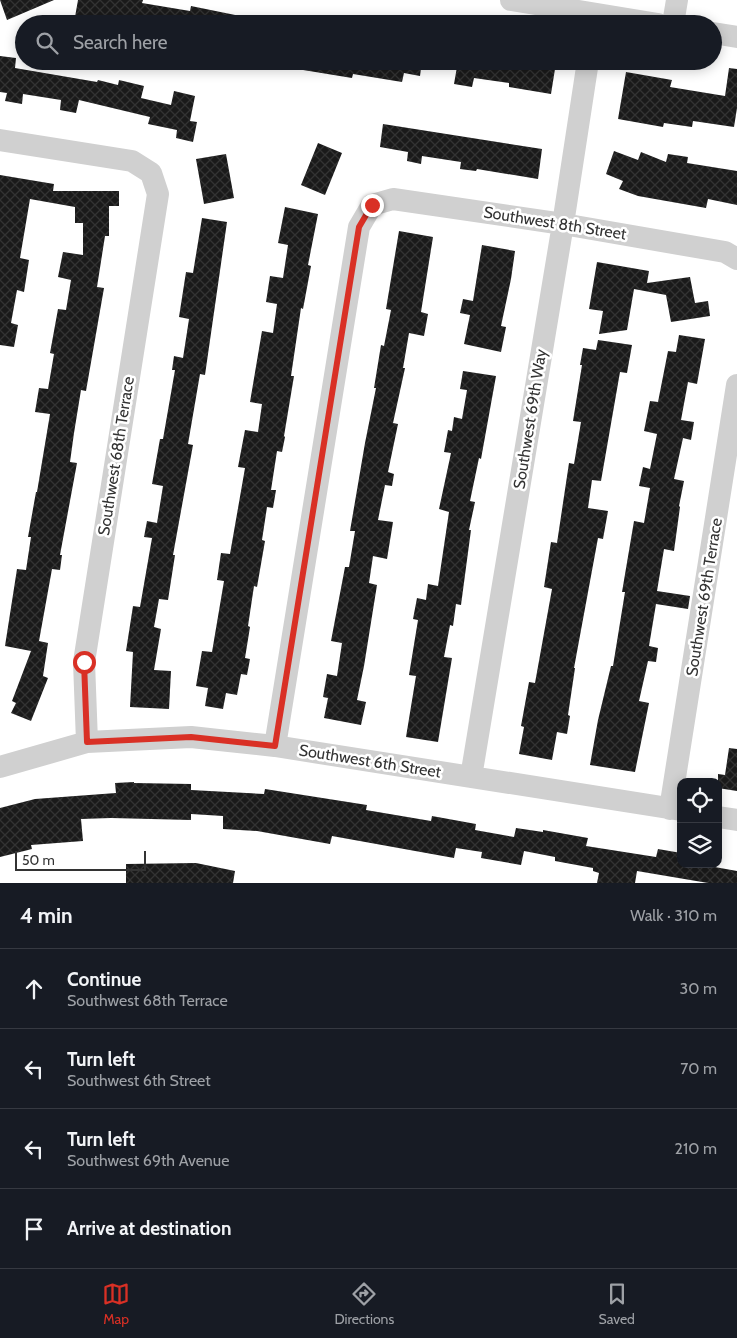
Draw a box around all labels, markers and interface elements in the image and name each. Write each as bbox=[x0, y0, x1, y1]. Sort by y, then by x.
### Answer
search box bbox=[15, 15, 722, 70]
icon: search bbox=[33, 29, 61, 57]
text: Search here bbox=[73, 31, 167, 54]
route end bbox=[361, 194, 384, 217]
street label: Southwest 8th Street bbox=[482, 202, 628, 244]
street label: Southwest 69th Way bbox=[510, 348, 550, 490]
street label: Southwest 68th Terrace bbox=[94, 375, 138, 537]
street label: Southwest 69th Terrace bbox=[682, 516, 726, 678]
route start bbox=[73, 651, 96, 674]
street label: Southwest 6th Street bbox=[298, 740, 443, 782]
map controls bbox=[677, 778, 722, 868]
button: locate bbox=[677, 778, 722, 823]
button: layers bbox=[677, 823, 722, 868]
scale bar bbox=[15, 848, 146, 871]
text: 50 m bbox=[22, 851, 55, 869]
text: 4 min bbox=[20, 903, 73, 928]
text: Walk · 310 m bbox=[630, 906, 717, 925]
text: Continue bbox=[67, 968, 141, 991]
icon: ahead bbox=[20, 975, 48, 1003]
text: 30 m bbox=[680, 979, 717, 998]
text: Southwest 68th Terrace bbox=[67, 991, 228, 1010]
text: Turn left bbox=[67, 1048, 135, 1071]
icon: left bbox=[20, 1055, 48, 1083]
text: 70 m bbox=[680, 1059, 717, 1078]
text: Southwest 6th Street bbox=[67, 1071, 211, 1090]
text: Turn left bbox=[67, 1128, 135, 1151]
icon: left bbox=[20, 1135, 48, 1163]
text: 210 m bbox=[675, 1139, 717, 1158]
text: Southwest 69th Avenue bbox=[67, 1151, 229, 1170]
icon: arrive bbox=[20, 1215, 48, 1243]
text: Arrive at destination bbox=[67, 1217, 231, 1240]
tab: Map bbox=[102, 1280, 130, 1328]
tab: Directions bbox=[334, 1280, 394, 1328]
tab: Saved bbox=[598, 1280, 635, 1328]

